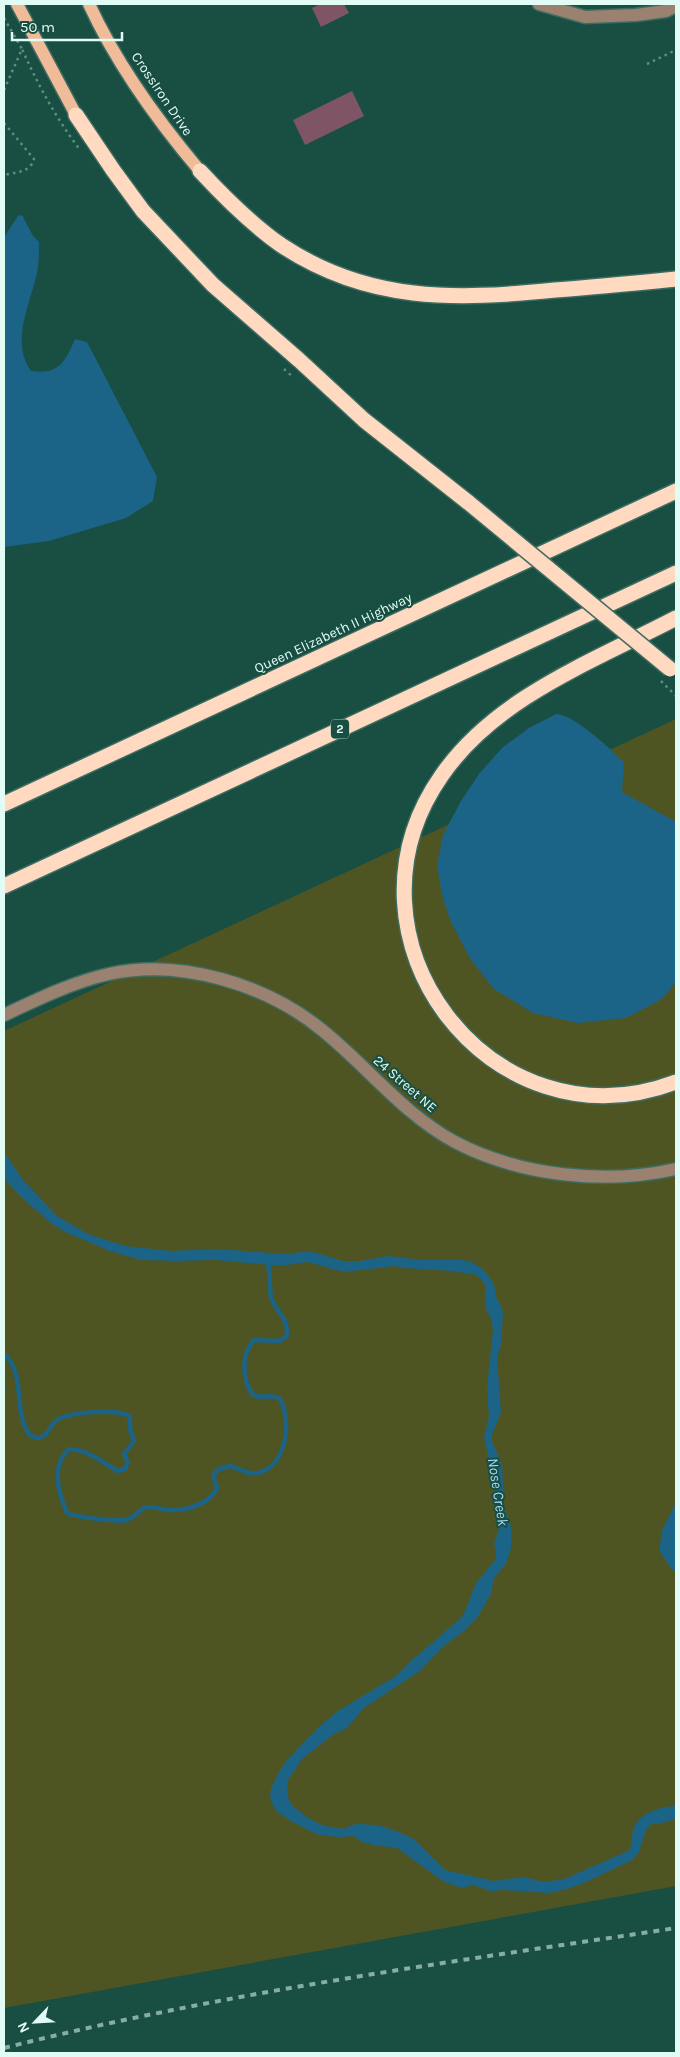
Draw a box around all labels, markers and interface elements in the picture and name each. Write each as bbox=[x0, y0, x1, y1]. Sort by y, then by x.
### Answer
scale bar bbox=[12, 10, 122, 42]
text: 50 m bbox=[20, 18, 55, 36]
street label: CrossIron Drive bbox=[128, 49, 196, 139]
street label: Queen Elizabeth II Highway bbox=[251, 589, 415, 677]
road number: 2 bbox=[331, 720, 349, 739]
street label: 24 Street NE bbox=[370, 1052, 440, 1116]
water label: Nose Creek bbox=[484, 1457, 512, 1528]
north arrow bbox=[10, 1997, 60, 2047]
text: N bbox=[14, 2019, 33, 2035]

